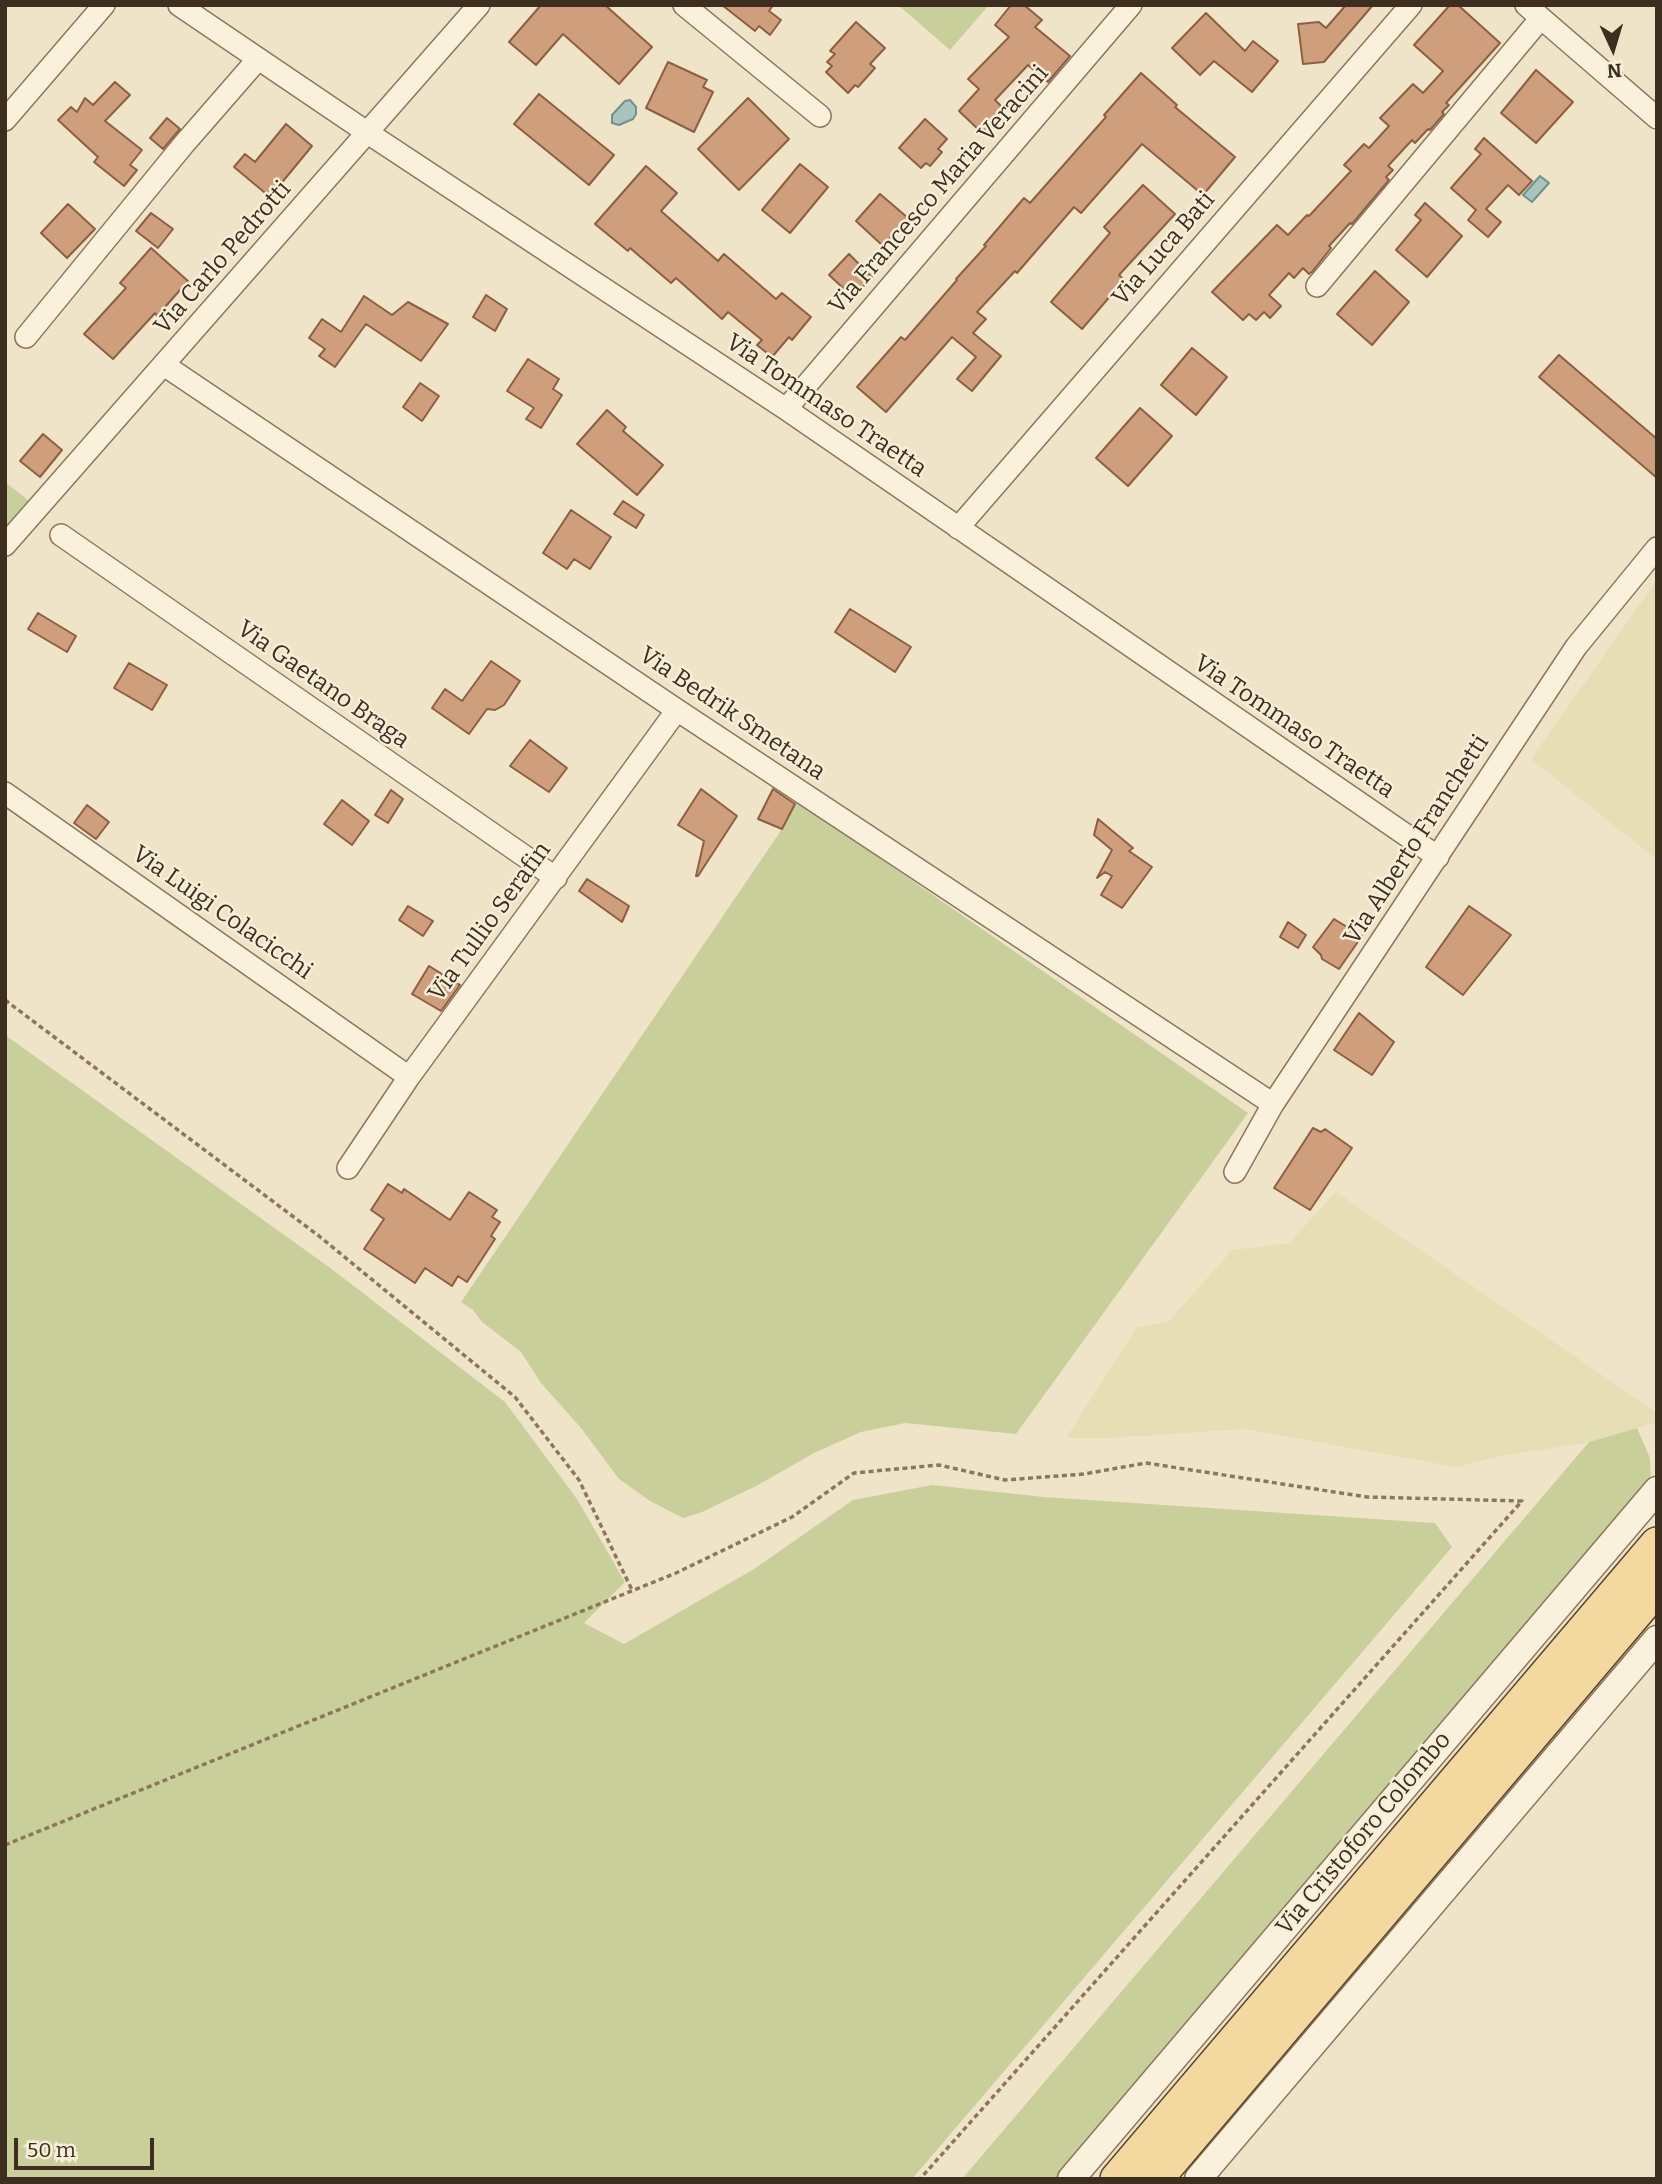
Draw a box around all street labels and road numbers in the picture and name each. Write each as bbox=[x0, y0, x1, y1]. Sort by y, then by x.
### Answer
street label: Via Francesco Maria Veracini bbox=[823, 60, 1055, 320]
street label: Via Carlo Pedrotti bbox=[149, 175, 297, 341]
street label: Via Luca Bati bbox=[1107, 186, 1221, 312]
street label: Via Tommaso Traetta bbox=[720, 328, 932, 484]
street label: Via Gaetano Braga bbox=[231, 615, 415, 755]
street label: Via Bedrik Smetana bbox=[633, 641, 831, 787]
street label: Via Tommaso Traetta bbox=[1188, 649, 1400, 805]
street label: Via Alberto Franchetti bbox=[1338, 730, 1496, 950]
street label: Via Tullio Serafin bbox=[423, 837, 557, 1007]
street label: Via Luigi Colacicchi bbox=[126, 840, 318, 986]
street label: Via Cristoforo Colombo bbox=[1270, 1726, 1458, 1942]

